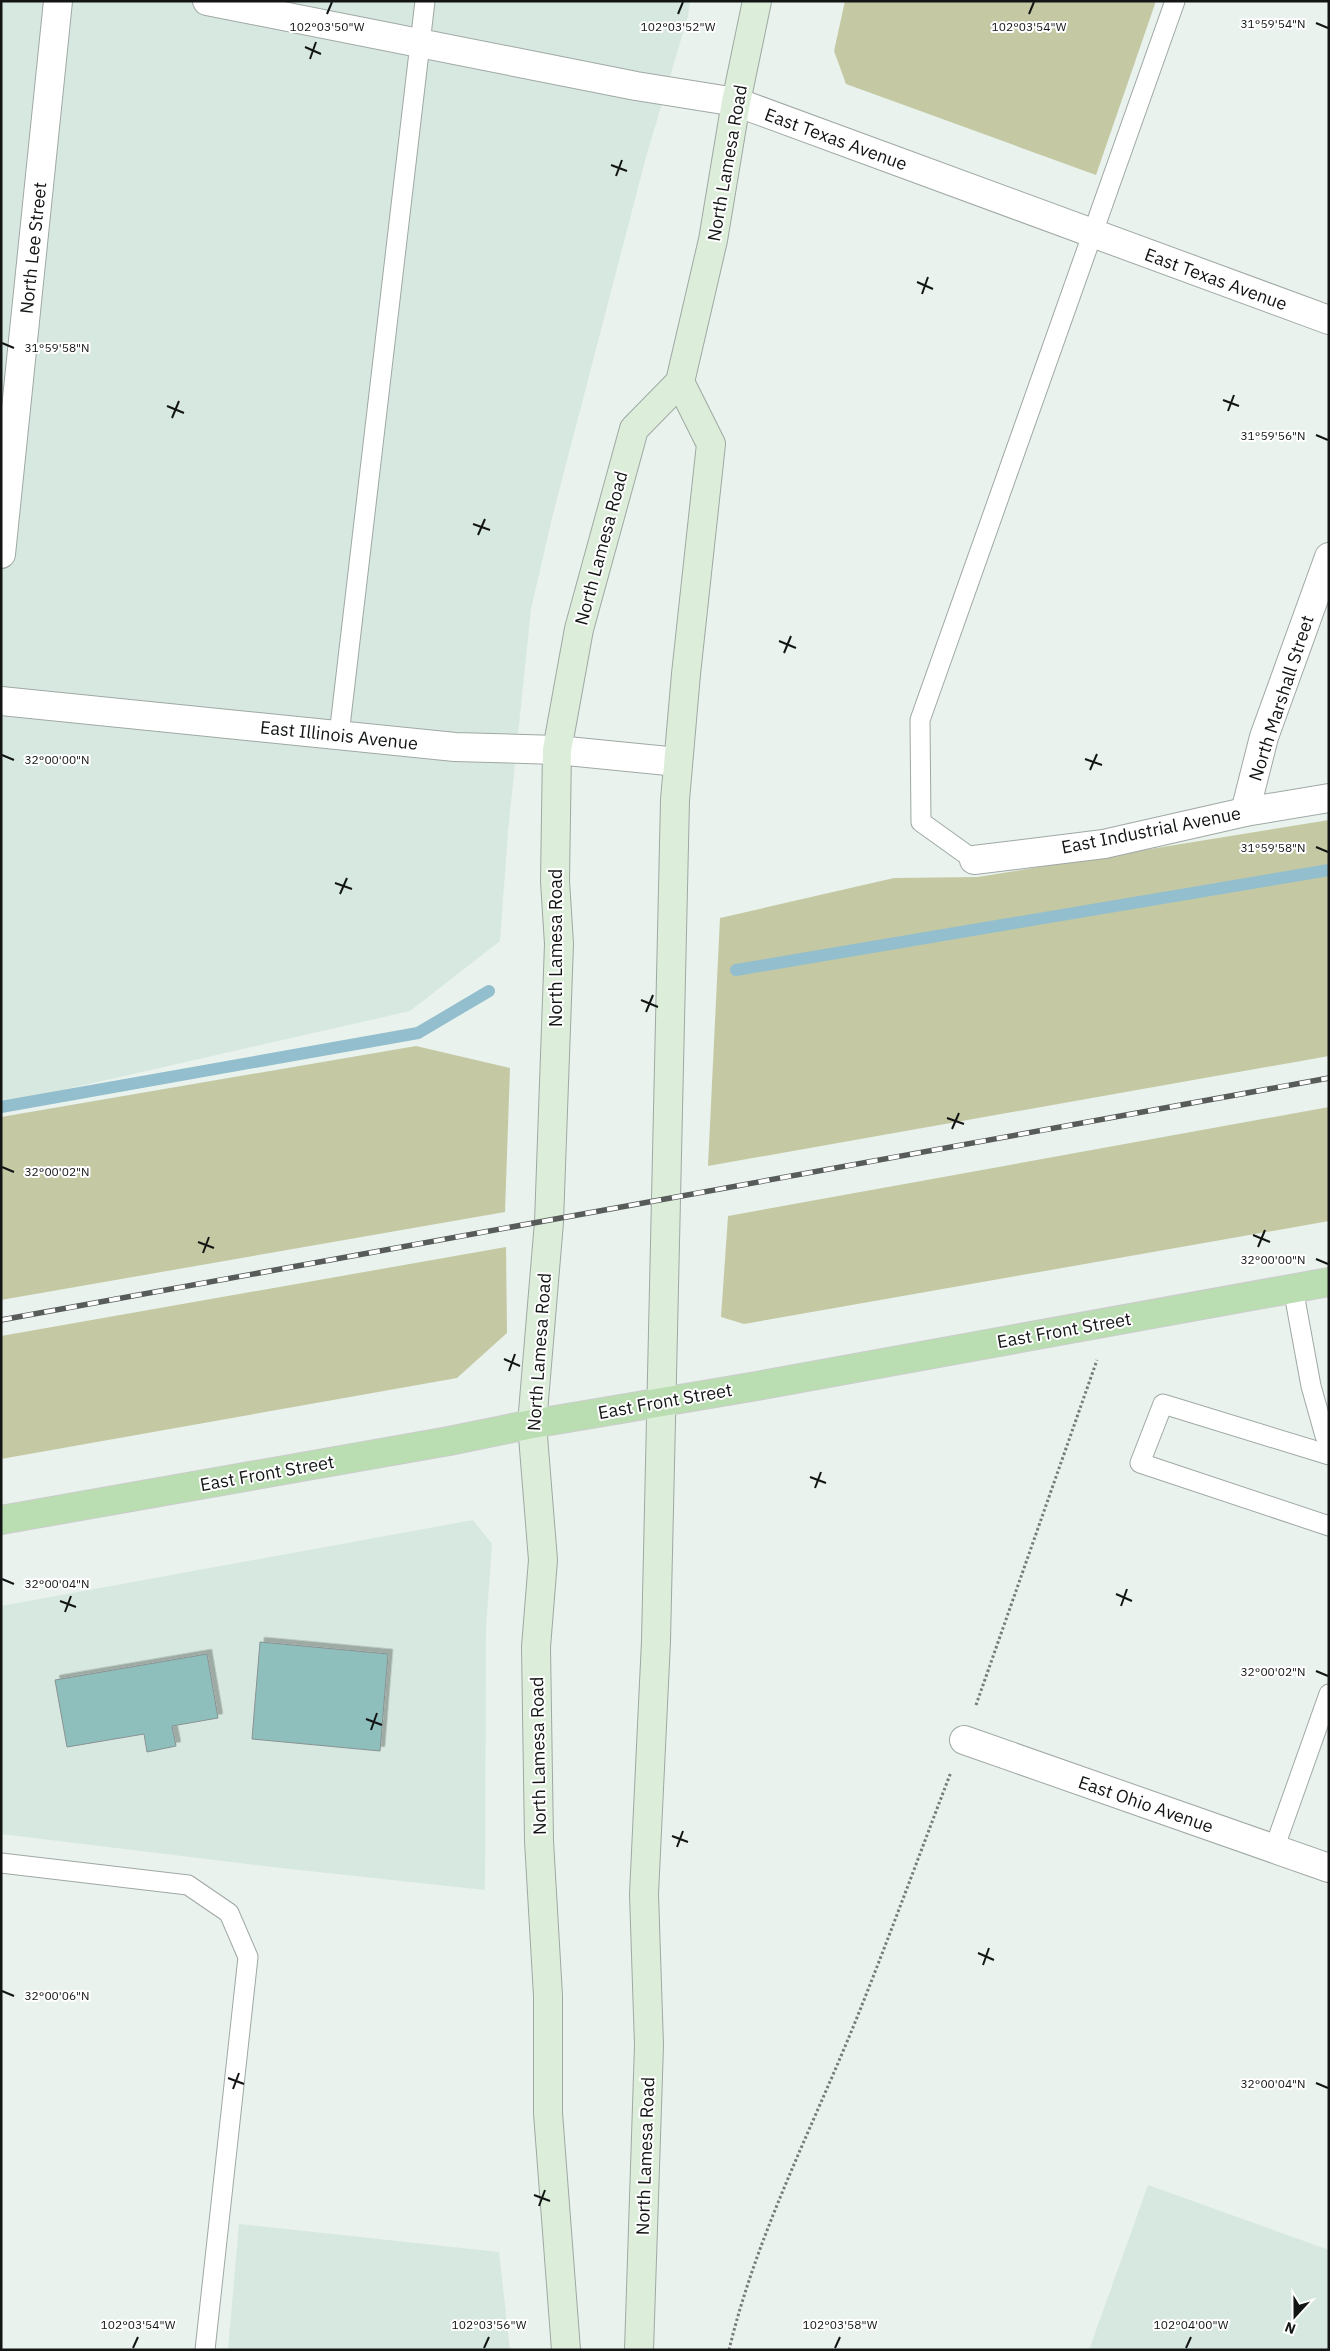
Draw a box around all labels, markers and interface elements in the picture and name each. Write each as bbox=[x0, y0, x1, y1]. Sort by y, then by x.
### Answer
text: 31°59'54"N bbox=[1240, 16, 1306, 31]
text: 102°03'50"W bbox=[290, 19, 365, 34]
text: 102°03'52"W bbox=[641, 19, 716, 34]
text: 102°03'54"W bbox=[992, 19, 1067, 34]
street label: North Lamesa Road bbox=[702, 83, 752, 243]
street label: East Texas Avenue bbox=[762, 103, 910, 175]
street label: North Lee Street bbox=[15, 181, 51, 315]
street label: East Texas Avenue bbox=[1142, 243, 1290, 315]
text: 31°59'58"N bbox=[24, 340, 90, 355]
text: 31°59'56"N bbox=[1240, 428, 1306, 443]
street label: North Lamesa Road bbox=[569, 468, 633, 628]
street label: North Marshall Street bbox=[1243, 612, 1319, 784]
street label: East Illinois Avenue bbox=[259, 715, 419, 755]
text: 32°00'00"N bbox=[24, 752, 90, 767]
street label: East Industrial Avenue bbox=[1059, 801, 1243, 859]
text: 31°59'58"N bbox=[1240, 840, 1306, 855]
street label: North Lamesa Road bbox=[544, 869, 567, 1027]
text: 32°00'02"N bbox=[24, 1164, 90, 1179]
text: 32°00'00"N bbox=[1240, 1252, 1306, 1267]
street label: North Lamesa Road bbox=[522, 1272, 556, 1432]
street label: East Front Street bbox=[995, 1307, 1133, 1353]
street label: East Front Street bbox=[596, 1378, 734, 1424]
street label: East Front Street bbox=[198, 1450, 336, 1496]
text: 32°00'04"N bbox=[24, 1576, 90, 1591]
text: 32°00'02"N bbox=[1240, 1664, 1306, 1679]
street label: North Lamesa Road bbox=[525, 1677, 551, 1835]
street label: East Ohio Avenue bbox=[1075, 1770, 1217, 1838]
text: 32°00'06"N bbox=[24, 1988, 90, 2003]
street label: North Lamesa Road bbox=[631, 2076, 659, 2236]
text: 32°00'04"N bbox=[1240, 2076, 1306, 2091]
north arrow bbox=[1270, 2291, 1320, 2341]
text: 102°03'54"W bbox=[101, 2317, 176, 2332]
text: 102°03'56"W bbox=[452, 2317, 527, 2332]
text: 102°03'58"W bbox=[803, 2317, 878, 2332]
text: 102°04'00"W bbox=[1154, 2317, 1229, 2332]
text: N bbox=[1282, 2318, 1298, 2338]

